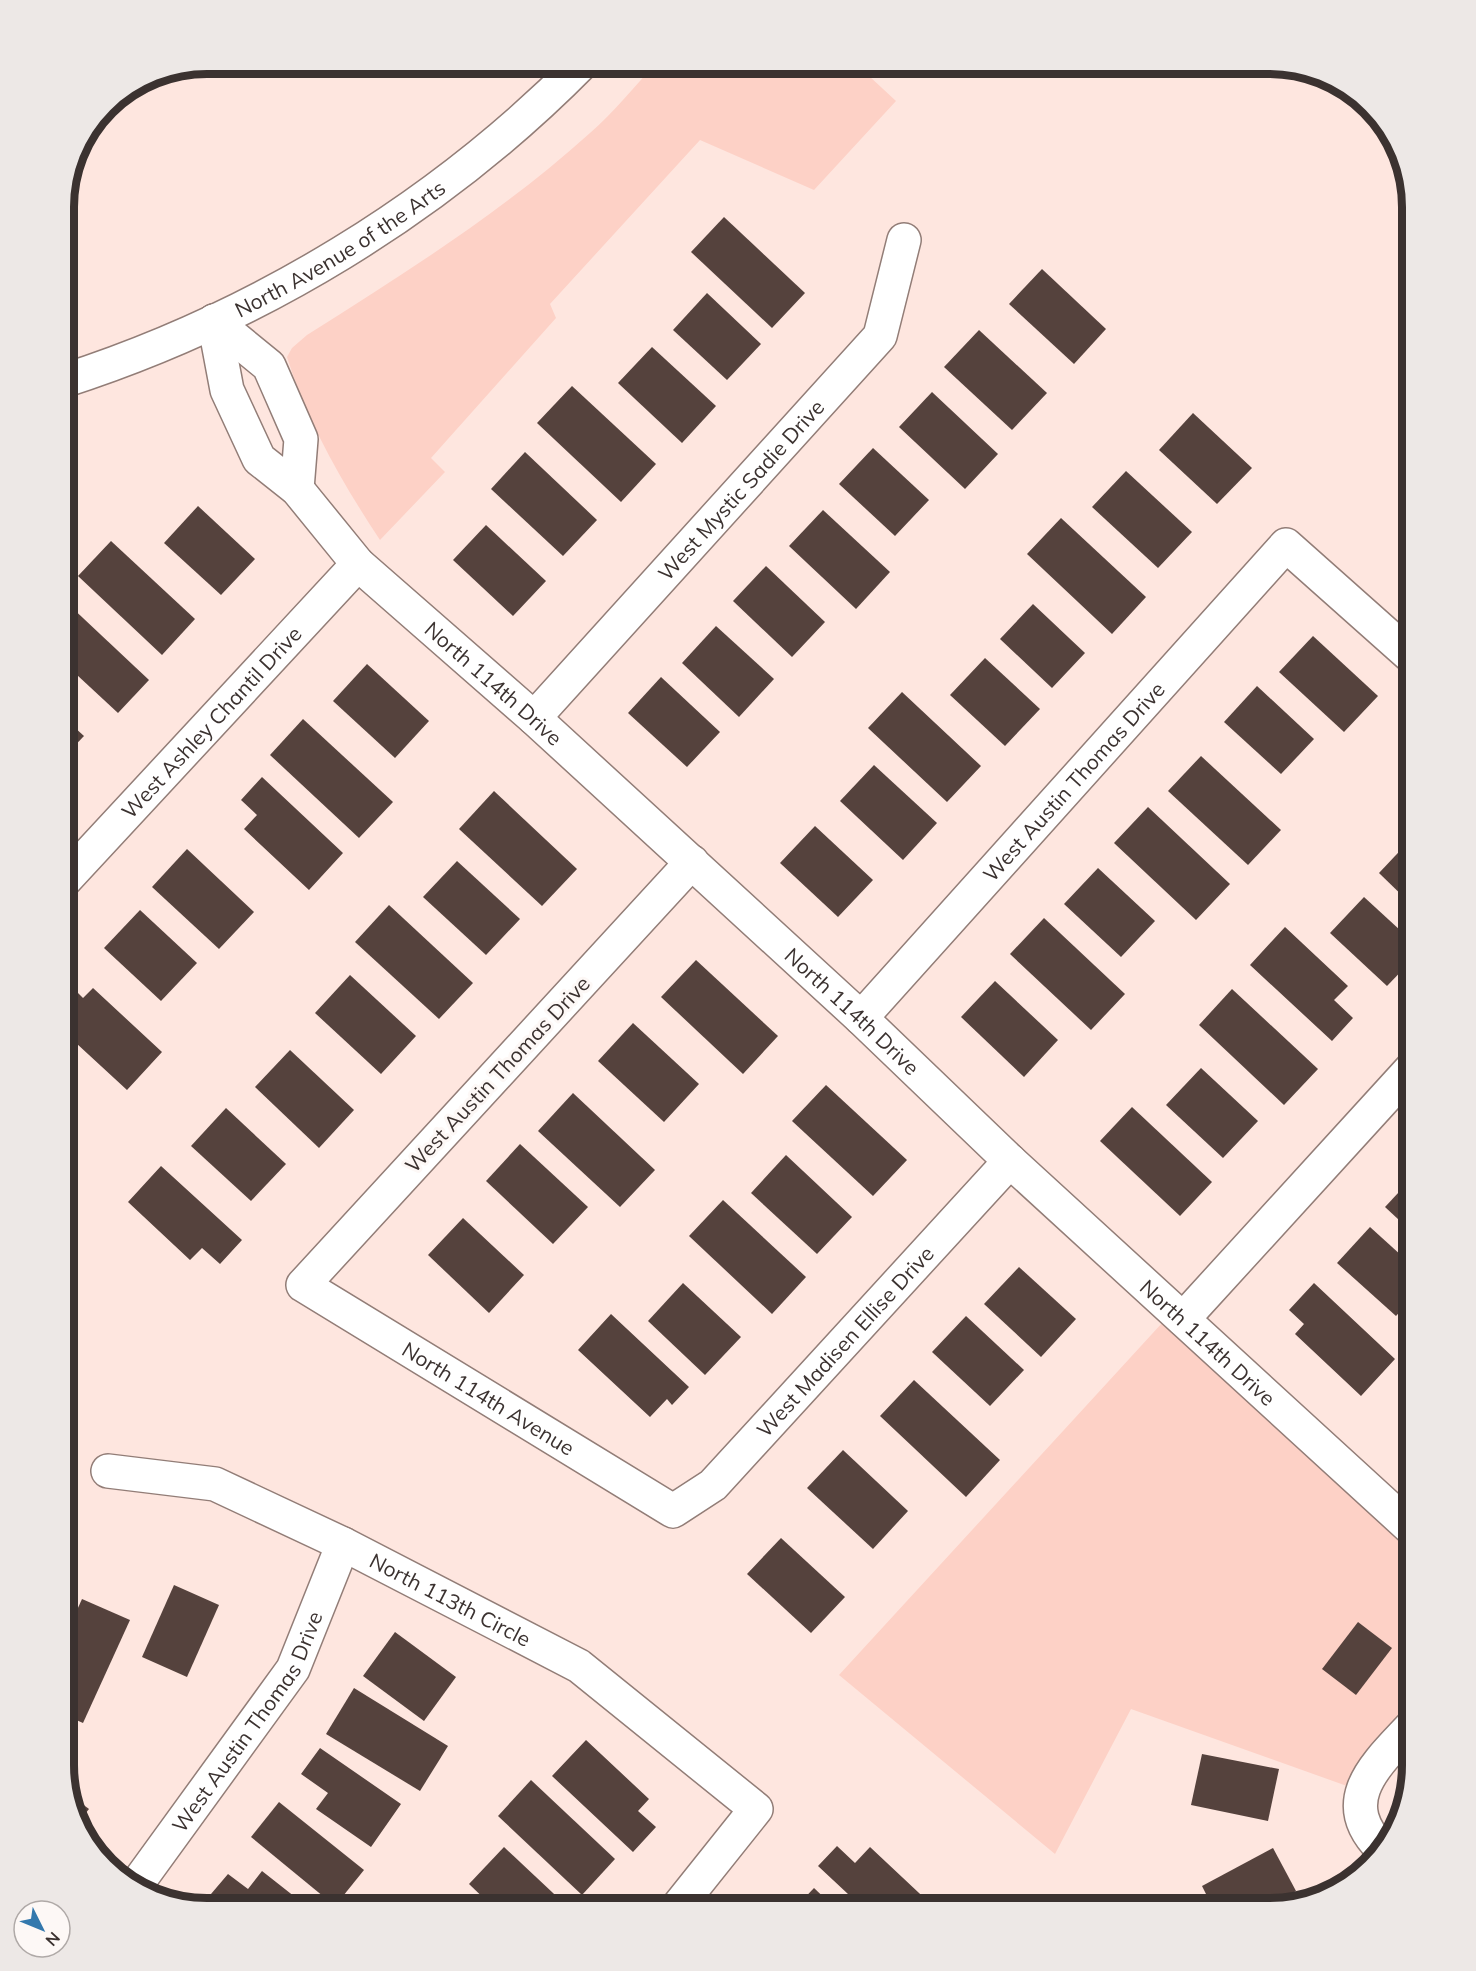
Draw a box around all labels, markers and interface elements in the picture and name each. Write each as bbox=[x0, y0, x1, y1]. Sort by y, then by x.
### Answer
street label: North Avenue of the Arts bbox=[230, 174, 450, 323]
street label: West Mystic Sadie Drive bbox=[652, 394, 829, 586]
street label: North 114th Drive bbox=[420, 616, 568, 751]
street label: West Ashley Chantil Drive bbox=[116, 621, 307, 824]
street label: West Austin Thomas Drive bbox=[977, 676, 1170, 887]
street label: North 114th Drive bbox=[780, 942, 925, 1080]
street label: West Austin Thomas Drive bbox=[399, 970, 595, 1178]
street label: West Madisen Ellise Drive bbox=[751, 1240, 939, 1442]
street label: North 114th Drive bbox=[1135, 1274, 1281, 1411]
street label: North 114th Avenue bbox=[398, 1336, 579, 1461]
street label: North 113th Circle bbox=[365, 1547, 535, 1652]
street label: West Austin Thomas Drive bbox=[166, 1607, 328, 1837]
north arrow bbox=[12, 1899, 72, 1959]
text: N bbox=[42, 1928, 64, 1950]

